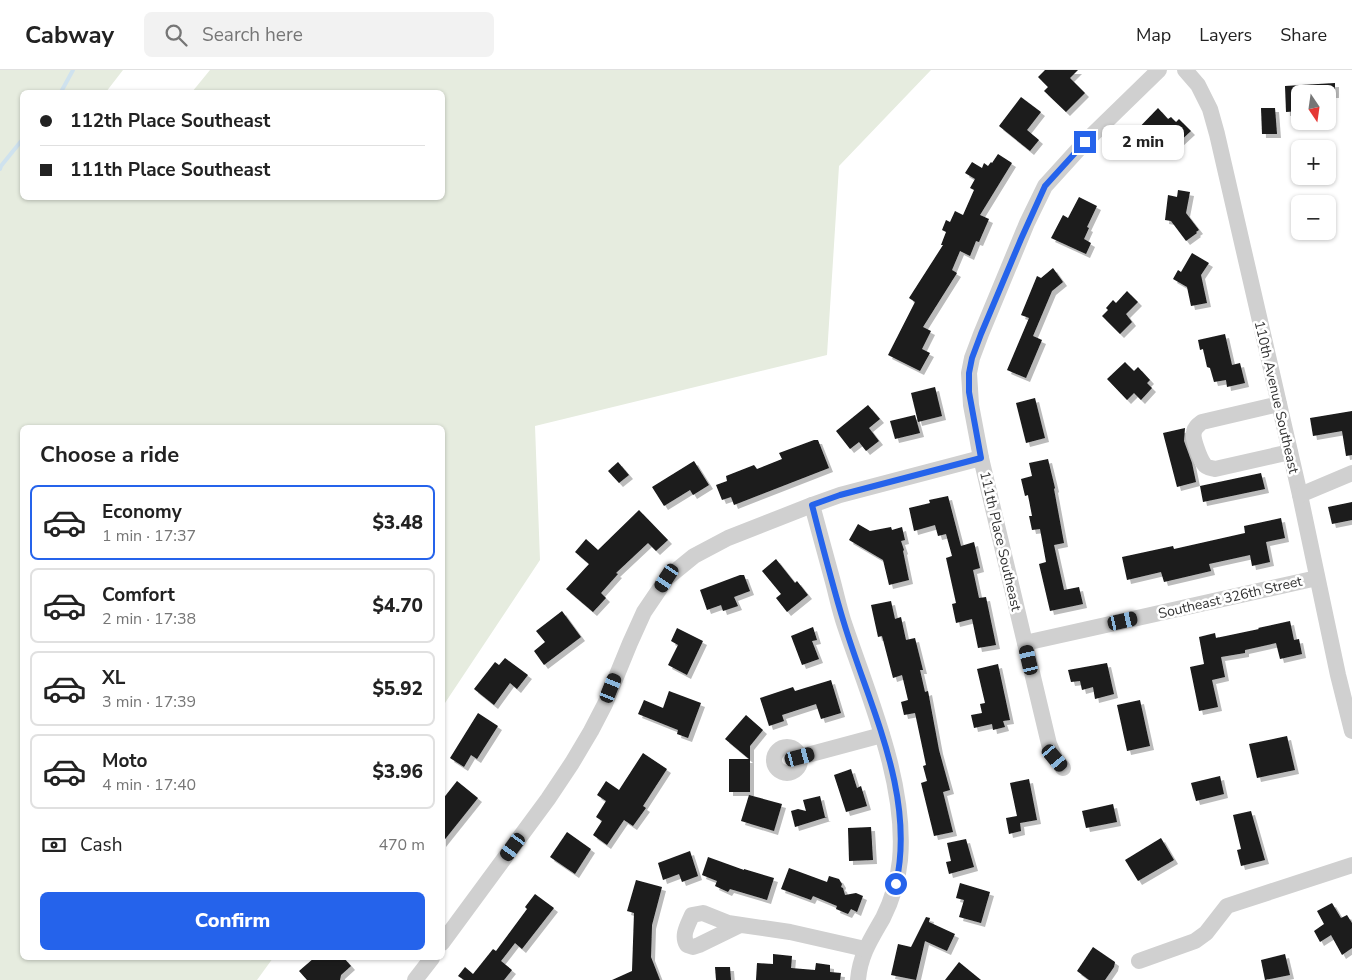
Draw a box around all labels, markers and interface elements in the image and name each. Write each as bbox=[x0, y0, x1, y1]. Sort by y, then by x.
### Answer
search box bbox=[144, 12, 494, 57]
text: Cabway bbox=[25, 19, 114, 51]
icon: search bbox=[162, 21, 190, 49]
text: Search here bbox=[202, 22, 303, 48]
text: Map bbox=[1136, 23, 1171, 47]
text: Layers bbox=[1199, 23, 1252, 47]
text: Share bbox=[1280, 23, 1327, 47]
north arrow bbox=[1291, 85, 1336, 130]
map controls bbox=[1291, 85, 1336, 240]
text: 112th Place Southeast bbox=[70, 108, 270, 134]
callout: 2 min bbox=[1102, 124, 1185, 160]
route end bbox=[1074, 131, 1096, 153]
text: 2 min bbox=[1122, 131, 1164, 153]
button: + bbox=[1291, 140, 1336, 185]
text: 111th Place Southeast bbox=[70, 157, 270, 183]
button: − bbox=[1291, 195, 1336, 240]
street label: 110th Avenue Southeast bbox=[1250, 319, 1303, 476]
text: Choose a ride bbox=[40, 440, 179, 470]
street label: 111th Place Southeast bbox=[975, 469, 1026, 613]
text: Economy bbox=[102, 499, 182, 525]
icon: car bbox=[42, 500, 87, 545]
text: $3.48 bbox=[372, 510, 423, 536]
text: 1 min · 17:37 bbox=[102, 525, 196, 547]
car bbox=[652, 561, 681, 595]
street label: Southeast 326th Street bbox=[1156, 572, 1304, 623]
text: Comfort bbox=[102, 582, 175, 608]
icon: car bbox=[42, 583, 87, 628]
text: $4.70 bbox=[372, 593, 423, 619]
text: 2 min · 17:38 bbox=[102, 608, 196, 630]
car bbox=[1106, 610, 1139, 632]
car bbox=[1018, 644, 1039, 676]
text: XL bbox=[102, 665, 125, 691]
icon: car bbox=[42, 666, 87, 711]
car bbox=[598, 671, 623, 705]
text: $5.92 bbox=[372, 676, 423, 702]
text: 3 min · 17:39 bbox=[102, 691, 196, 713]
car bbox=[1039, 742, 1070, 774]
car bbox=[783, 746, 816, 768]
text: Moto bbox=[102, 748, 148, 774]
icon: car bbox=[42, 749, 87, 794]
text: $3.96 bbox=[372, 759, 423, 785]
text: 4 min · 17:40 bbox=[102, 774, 196, 796]
car bbox=[498, 830, 527, 864]
icon: cash bbox=[40, 831, 68, 859]
text: Cash bbox=[80, 832, 122, 858]
text: 470 m bbox=[378, 834, 425, 856]
route start bbox=[885, 873, 907, 895]
button: Confirm bbox=[40, 892, 425, 950]

